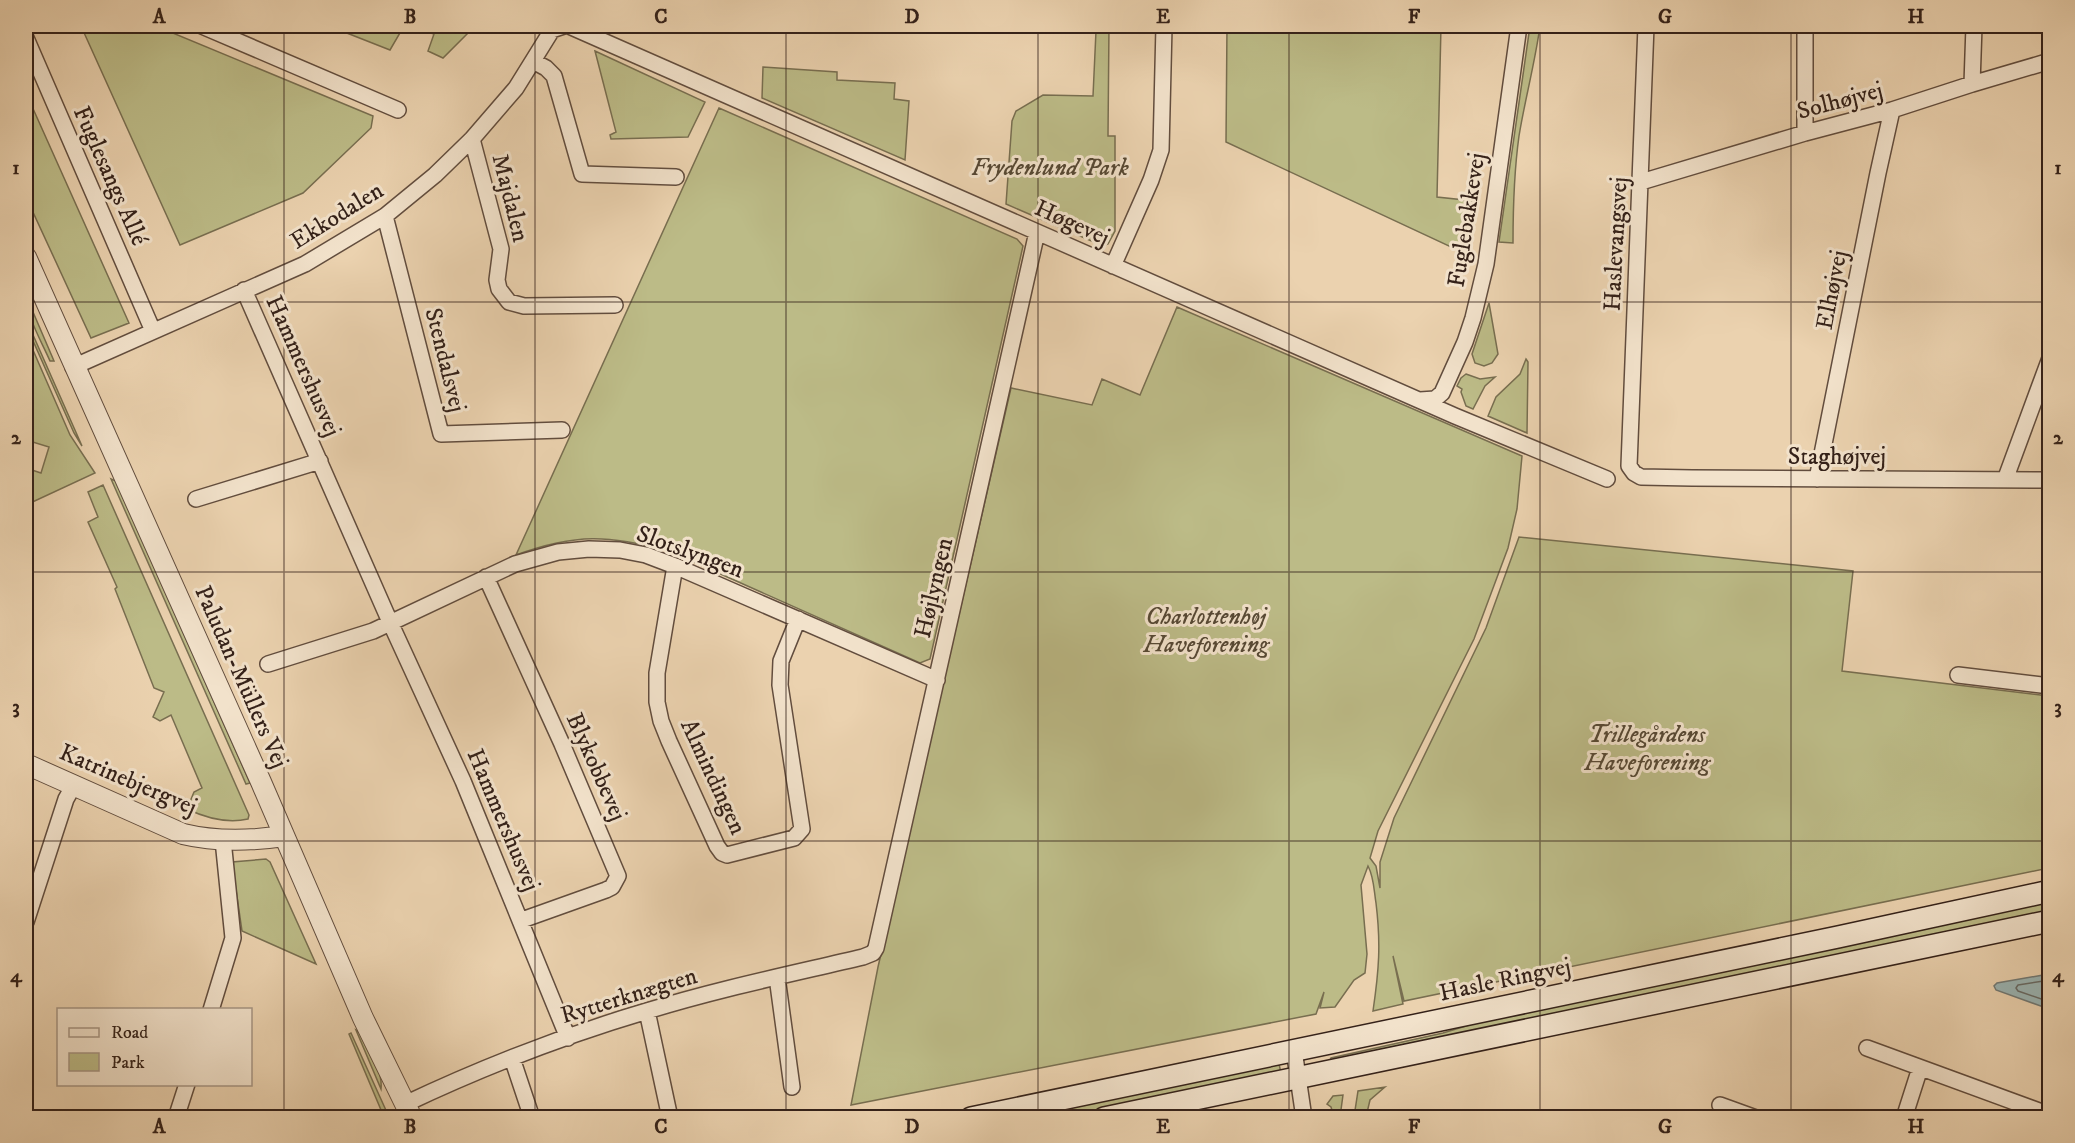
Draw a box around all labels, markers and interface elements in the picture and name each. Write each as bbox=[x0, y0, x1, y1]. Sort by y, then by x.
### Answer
text: A bbox=[152, 5, 167, 30]
text: B bbox=[404, 5, 416, 30]
text: C bbox=[654, 5, 668, 30]
text: D bbox=[905, 5, 920, 30]
text: E bbox=[1156, 5, 1170, 30]
text: F bbox=[1408, 5, 1421, 30]
text: G bbox=[1658, 5, 1672, 30]
text: H bbox=[1908, 5, 1925, 30]
street label: Solhøjvej bbox=[1794, 75, 1886, 127]
street label: Fuglesangs Allé bbox=[66, 102, 154, 250]
street label: Majdalen bbox=[485, 151, 536, 246]
street label: Fuglebakkevej bbox=[1442, 151, 1492, 289]
park label: Frydenlund Park bbox=[971, 153, 1129, 183]
text: 1 bbox=[12, 156, 20, 181]
text: 1 bbox=[2054, 156, 2062, 181]
street label: Ekkodalen bbox=[285, 175, 389, 256]
street label: Haslevangsvej bbox=[1597, 176, 1635, 312]
street label: Høgevej bbox=[1030, 193, 1114, 253]
street label: Elhøjvej bbox=[1810, 248, 1854, 332]
street label: Hammershusvej bbox=[258, 291, 348, 441]
street label: Stendalsvej bbox=[418, 305, 472, 415]
text: 2 bbox=[11, 426, 22, 451]
text: 2 bbox=[2053, 426, 2064, 451]
street label: Staghøjvej bbox=[1788, 442, 1886, 472]
street label: Slotslyngen bbox=[632, 519, 748, 585]
street label: Højlyngen bbox=[908, 534, 960, 641]
street label: Paludan-Müllers Vej bbox=[187, 581, 295, 773]
park label: Charlottenhøj Haveforening bbox=[1142, 602, 1271, 660]
text: 3 bbox=[12, 695, 20, 720]
text: 3 bbox=[2054, 695, 2062, 720]
street label: Blykobbevej bbox=[559, 708, 633, 826]
street label: Almindingen bbox=[673, 714, 753, 840]
park label: Trillegårdens Haveforening bbox=[1583, 720, 1712, 778]
street label: Katrinebjergvej bbox=[55, 738, 201, 822]
street label: Hammershusvej bbox=[460, 744, 546, 896]
street label: Hasle Ringvej bbox=[1436, 951, 1574, 1009]
street label: Rytterknægten bbox=[557, 961, 701, 1031]
text: 4 bbox=[10, 964, 23, 989]
text: 4 bbox=[2052, 964, 2065, 989]
legend bbox=[57, 1008, 252, 1086]
text: Road bbox=[111, 1022, 148, 1044]
text: Park bbox=[111, 1052, 145, 1074]
text: A bbox=[152, 1115, 167, 1140]
text: B bbox=[404, 1115, 416, 1140]
text: C bbox=[654, 1115, 668, 1140]
text: D bbox=[905, 1115, 920, 1140]
text: E bbox=[1156, 1115, 1170, 1140]
text: F bbox=[1408, 1115, 1421, 1140]
text: G bbox=[1658, 1115, 1672, 1140]
text: H bbox=[1908, 1115, 1925, 1140]

